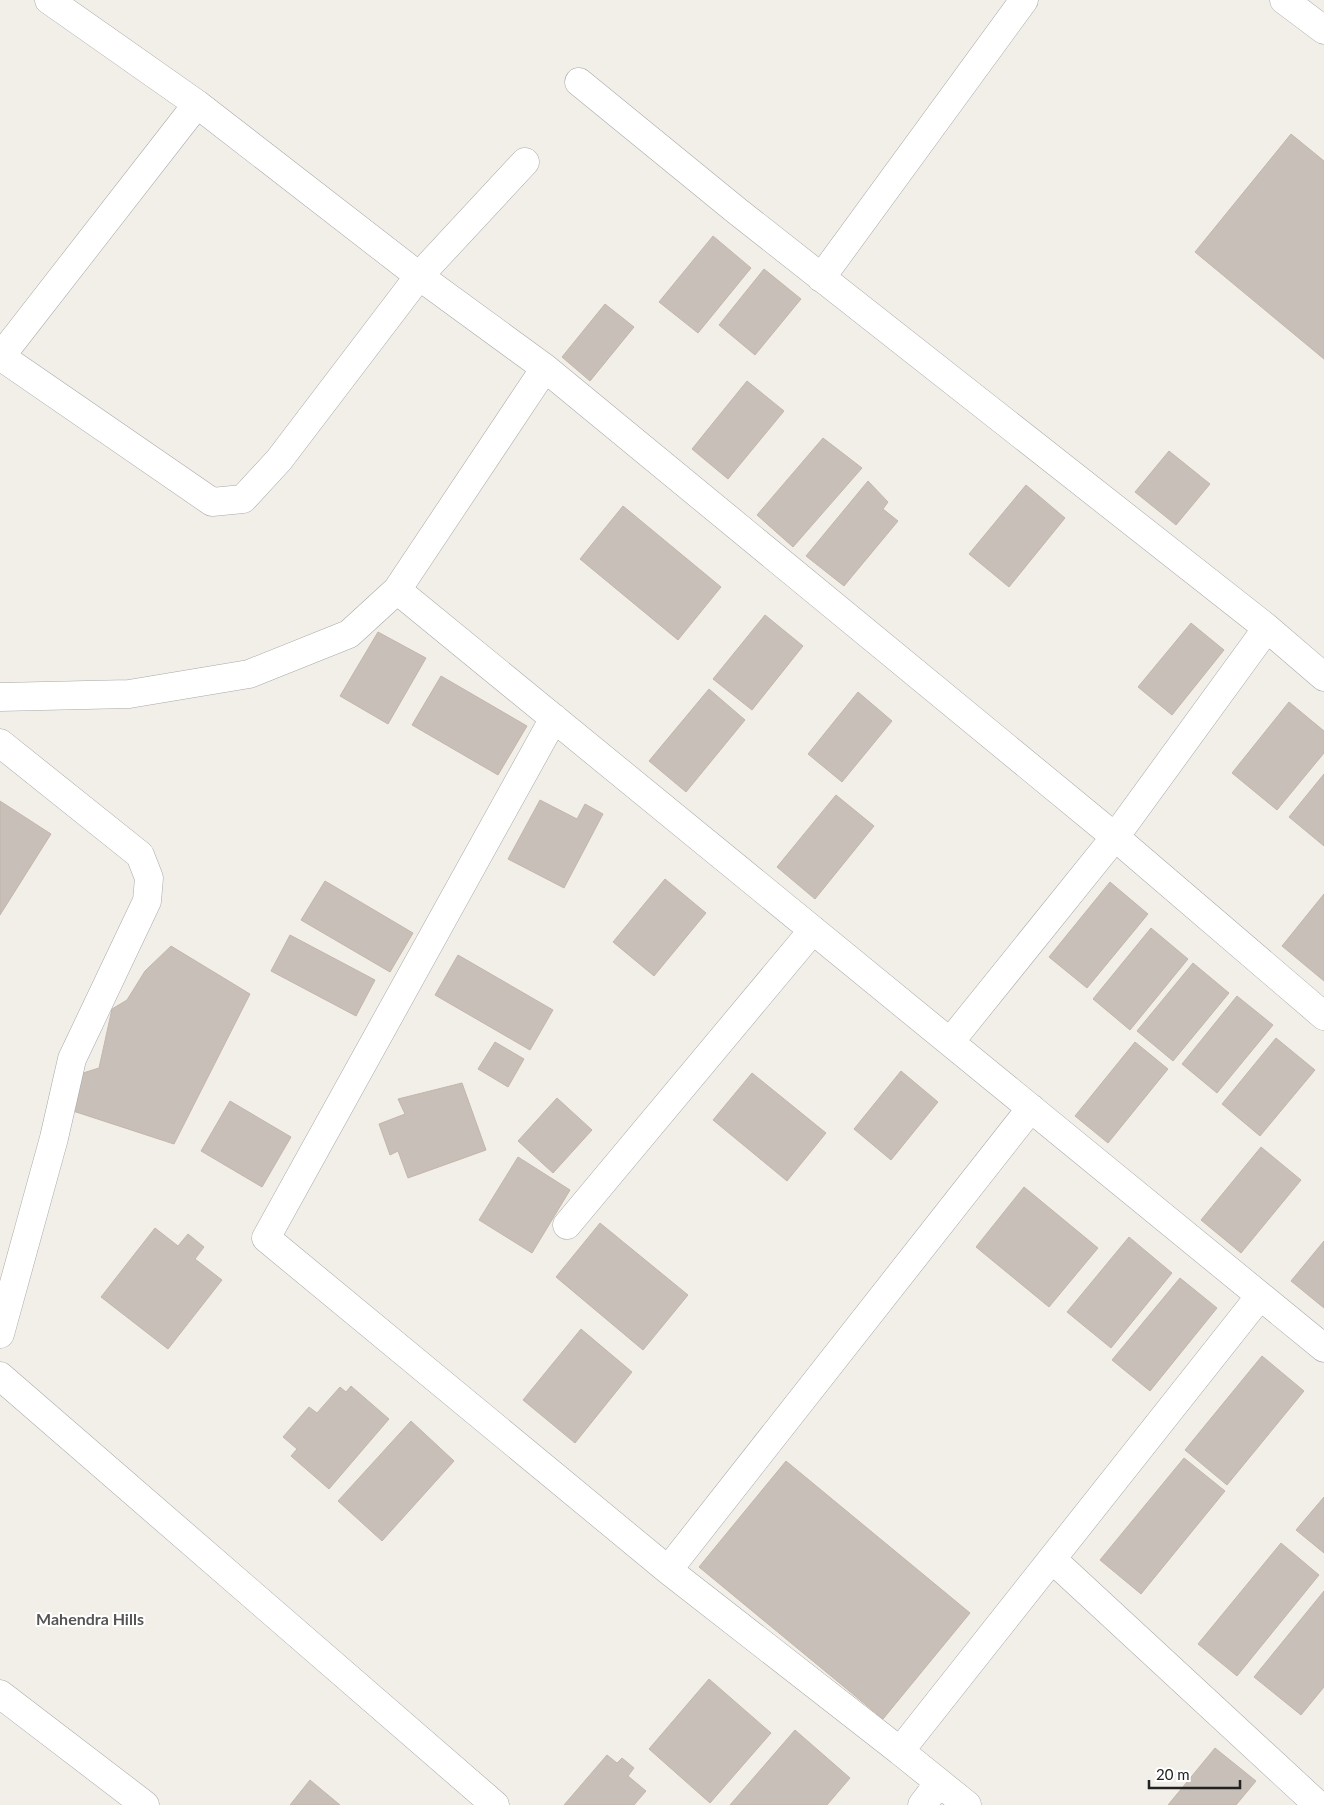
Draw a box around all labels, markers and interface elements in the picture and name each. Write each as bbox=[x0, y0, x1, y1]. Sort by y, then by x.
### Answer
district label: Mahendra Hills bbox=[36, 1609, 144, 1628]
scale bar bbox=[1149, 1758, 1240, 1790]
text: 20 m bbox=[1156, 1765, 1190, 1783]

